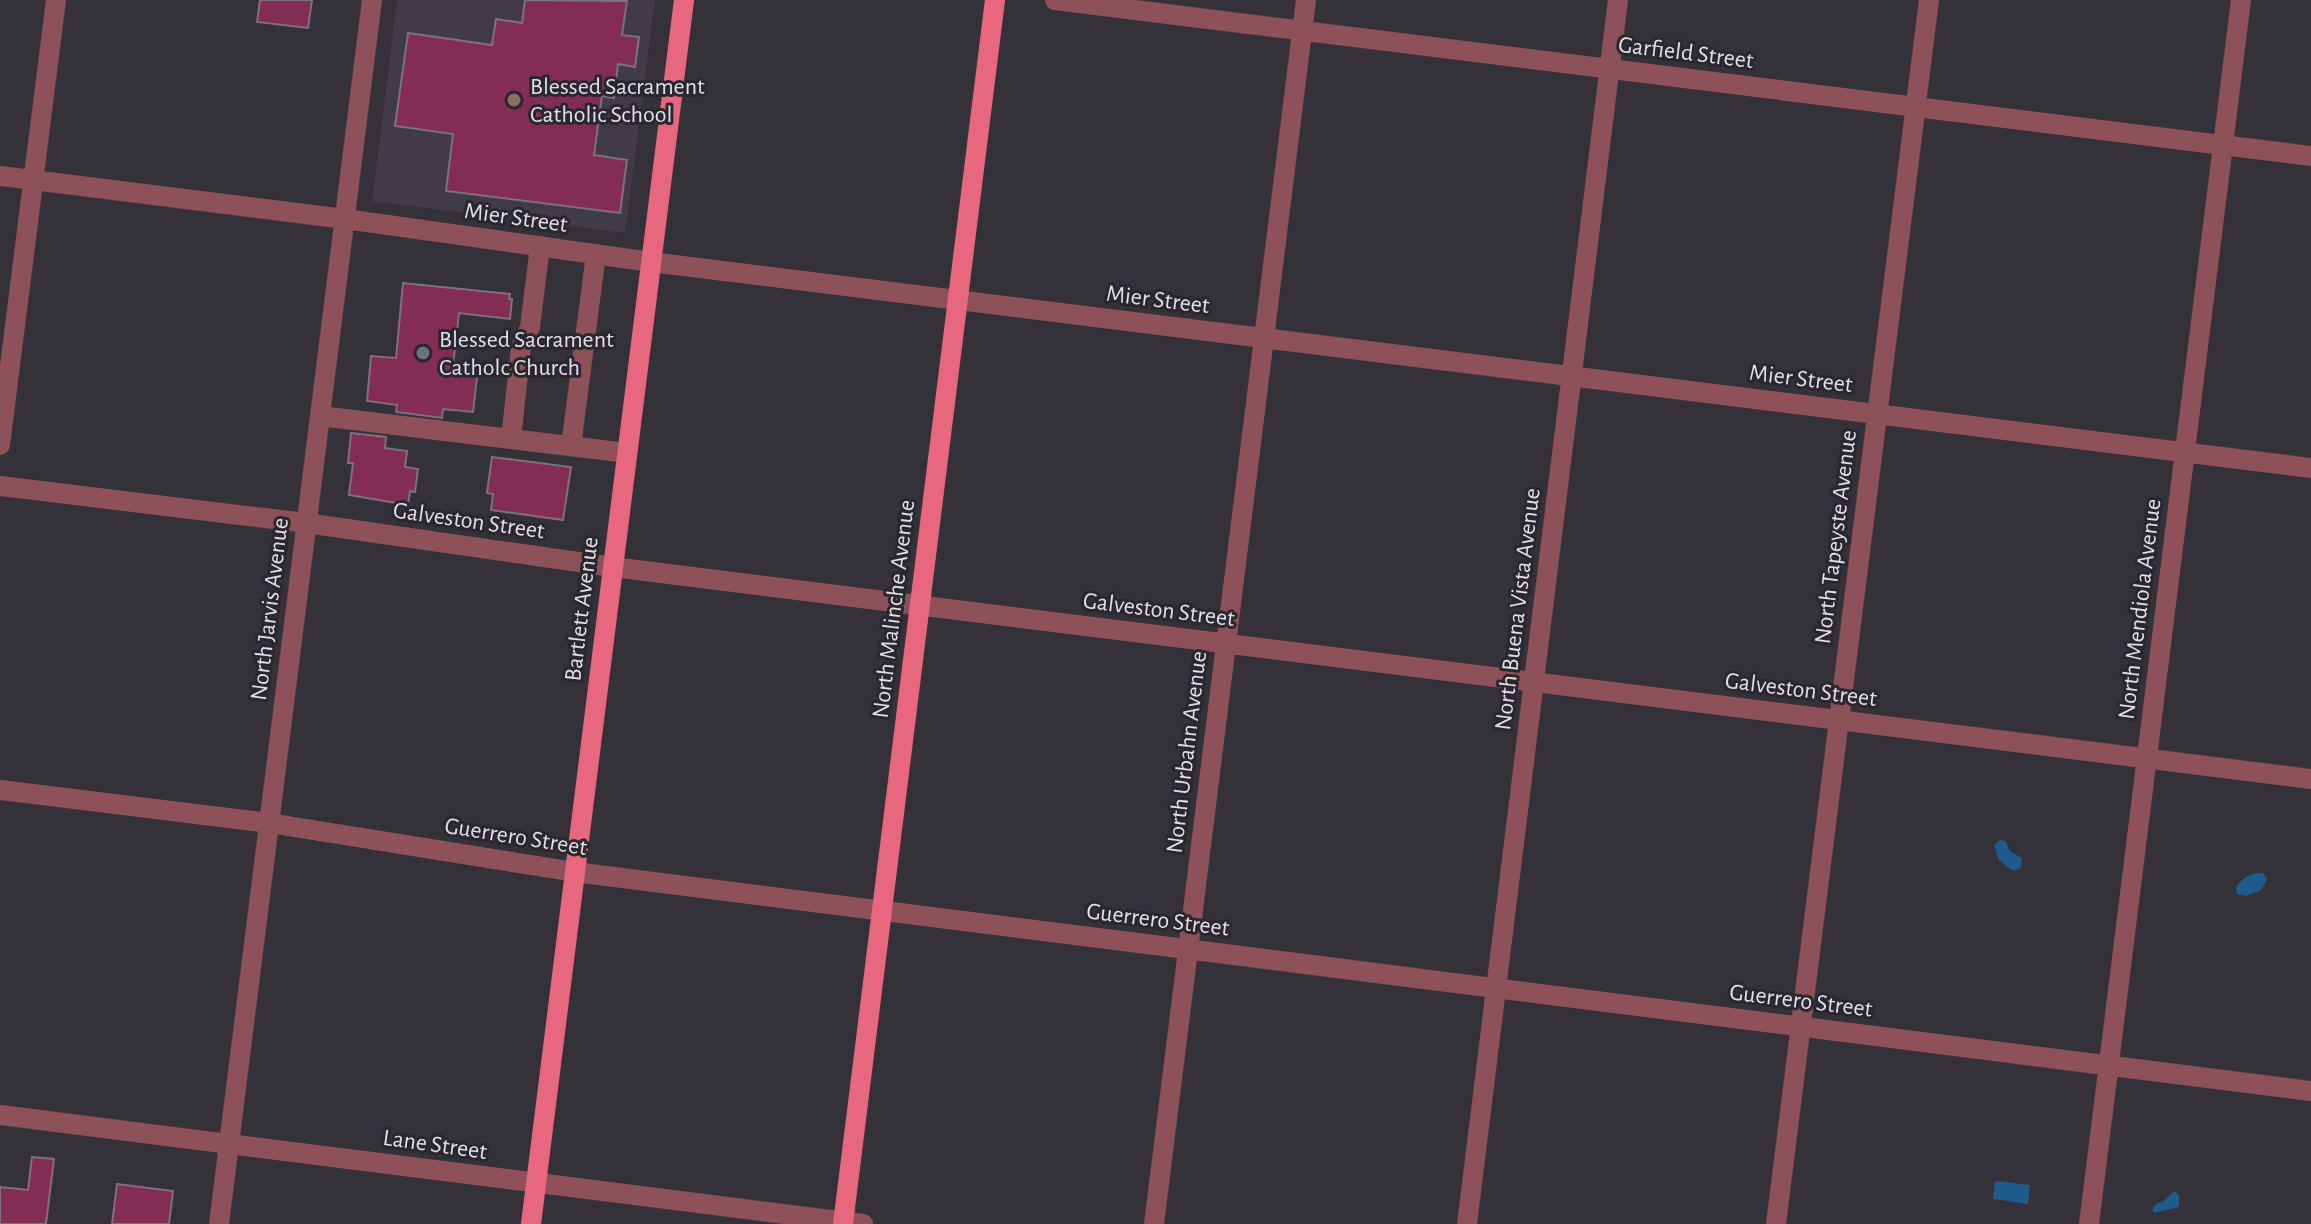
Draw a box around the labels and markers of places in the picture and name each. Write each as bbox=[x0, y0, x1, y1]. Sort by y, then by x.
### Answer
place label: Blessed Sacrament Catholic School bbox=[530, 75, 705, 127]
marker: Blessed Sacrament Catholic School bbox=[505, 91, 523, 109]
place label: Blessed Sacrament Catholc Church bbox=[439, 328, 614, 380]
marker: Blessed Sacrament Catholc Church bbox=[414, 344, 432, 362]

